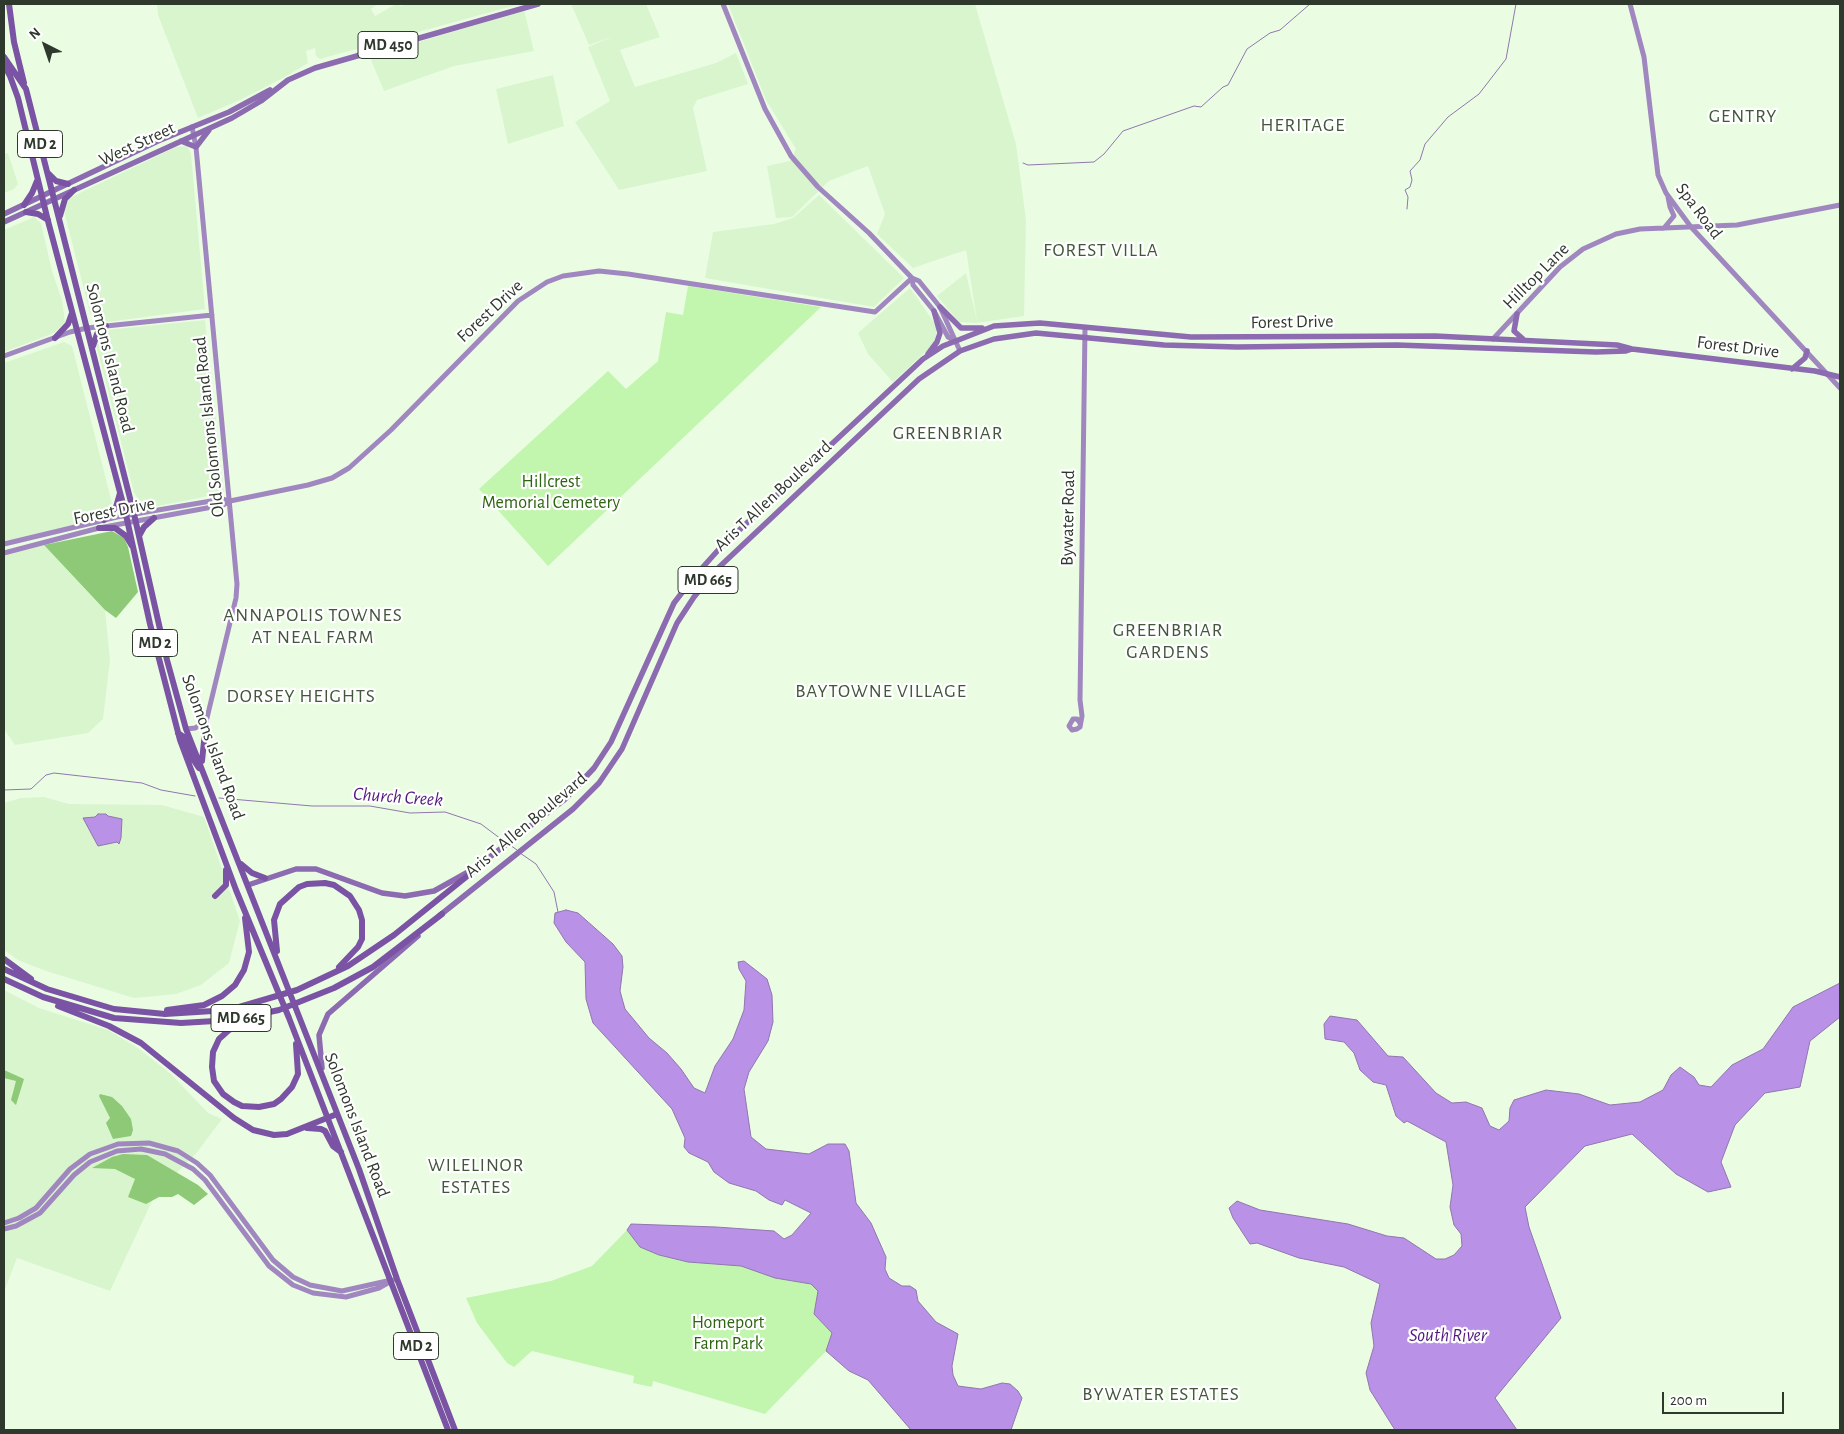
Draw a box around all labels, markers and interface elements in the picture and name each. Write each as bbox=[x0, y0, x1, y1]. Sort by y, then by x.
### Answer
north arrow bbox=[20, 20, 70, 70]
text: N bbox=[27, 25, 43, 42]
road number: MD 450 bbox=[358, 32, 418, 58]
district label: GENTRY bbox=[1708, 105, 1778, 127]
district label: HERITAGE bbox=[1259, 114, 1347, 136]
street label: West Street bbox=[96, 117, 178, 171]
road number: MD 2 bbox=[18, 130, 62, 158]
street label: Spa Road bbox=[1671, 179, 1727, 243]
street label: Hilltop Lane bbox=[1498, 238, 1574, 314]
district label: FOREST VILLA bbox=[1042, 239, 1160, 261]
street label: Forest Drive bbox=[452, 275, 528, 347]
street label: Solomons Island Road bbox=[81, 281, 139, 435]
street label: Forest Drive bbox=[1250, 310, 1334, 334]
street label: Forest Drive bbox=[1696, 331, 1780, 363]
street label: Old Solomons Island Road bbox=[189, 336, 229, 518]
district label: GREENBRIAR bbox=[891, 422, 1005, 444]
street label: Aris T Allen Boulevard bbox=[710, 436, 836, 556]
street label: Bywater Road bbox=[1056, 470, 1080, 566]
park label: Hillcrest Memorial Cemetery bbox=[482, 471, 620, 514]
street label: Forest Drive bbox=[71, 493, 157, 529]
road number: MD 665 bbox=[678, 566, 738, 594]
district label: ANNAPOLIS TOWNES AT NEAL FARM bbox=[221, 604, 405, 648]
district label: GREENBRIAR GARDENS bbox=[1111, 619, 1225, 663]
road number: MD 2 bbox=[132, 630, 178, 656]
street label: Solomons Island Road bbox=[177, 671, 249, 823]
district label: BAYTOWNE VILLAGE bbox=[793, 680, 969, 702]
district label: DORSEY HEIGHTS bbox=[225, 685, 377, 707]
street label: Aris T Allen Boulevard bbox=[461, 768, 591, 882]
water label: Church Creek bbox=[352, 782, 444, 812]
road number: MD 665 bbox=[211, 1004, 271, 1032]
street label: Solomons Island Road bbox=[319, 1050, 395, 1200]
district label: WILELINOR ESTATES bbox=[427, 1154, 525, 1198]
park label: Homeport Farm Park bbox=[692, 1312, 764, 1355]
water label: South River bbox=[1409, 1324, 1487, 1346]
road number: MD 2 bbox=[394, 1332, 438, 1360]
scale bar bbox=[1664, 1382, 1786, 1414]
district label: BYWATER ESTATES bbox=[1080, 1383, 1242, 1405]
text: 200 m bbox=[1670, 1393, 1707, 1408]

